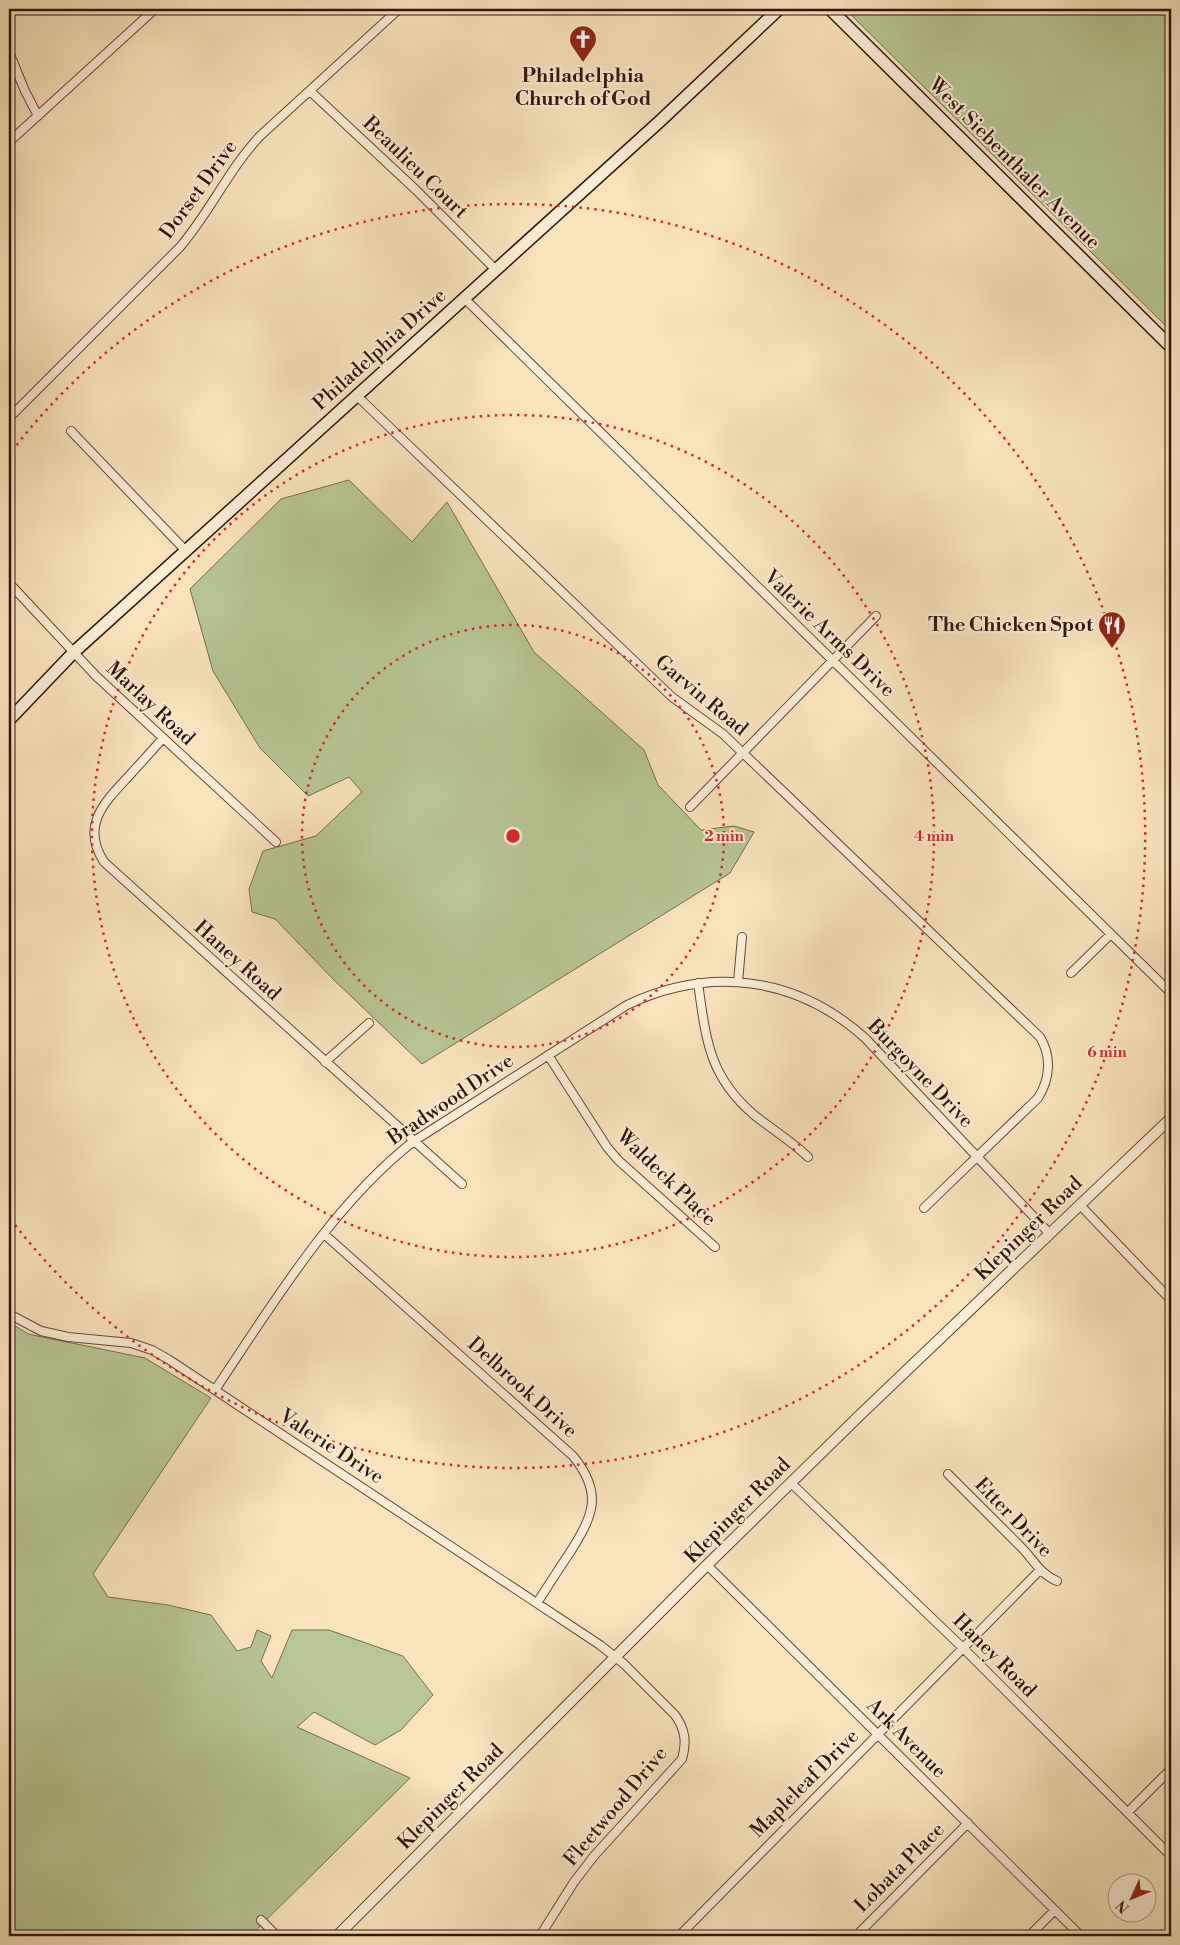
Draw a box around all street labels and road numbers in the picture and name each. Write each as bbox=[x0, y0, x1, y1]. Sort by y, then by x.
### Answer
street label: West Siebenthaler Avenue bbox=[922, 72, 1105, 255]
street label: Beaulieu Court bbox=[357, 111, 473, 224]
street label: Dorset Drive bbox=[155, 136, 243, 244]
street label: Philadelphia Drive bbox=[308, 284, 452, 416]
street label: Valerie Arms Drive bbox=[757, 564, 900, 703]
street label: Garvin Road bbox=[650, 650, 753, 742]
street label: Marlay Road bbox=[100, 657, 200, 752]
street label: Haney Road bbox=[188, 915, 286, 1007]
street label: Burgoyne Drive bbox=[861, 1014, 978, 1134]
street label: Bradwood Drive bbox=[382, 1049, 519, 1152]
street label: Waldeck Place bbox=[610, 1124, 721, 1232]
street label: Klepinger Road bbox=[970, 1171, 1089, 1287]
street label: Delbrook Drive bbox=[462, 1332, 582, 1444]
street label: Valerie Drive bbox=[273, 1403, 388, 1490]
street label: Klepinger Road bbox=[680, 1452, 797, 1569]
street label: Etter Drive bbox=[969, 1473, 1057, 1563]
street label: Haney Road bbox=[947, 1609, 1042, 1704]
street label: Ark Avenue bbox=[860, 1693, 951, 1784]
street label: Mapleleaf Drive bbox=[745, 1724, 865, 1844]
street label: Klepinger Road bbox=[393, 1738, 510, 1855]
street label: Fleetwood Drive bbox=[559, 1742, 673, 1872]
street label: Lobata Place bbox=[850, 1818, 950, 1918]

